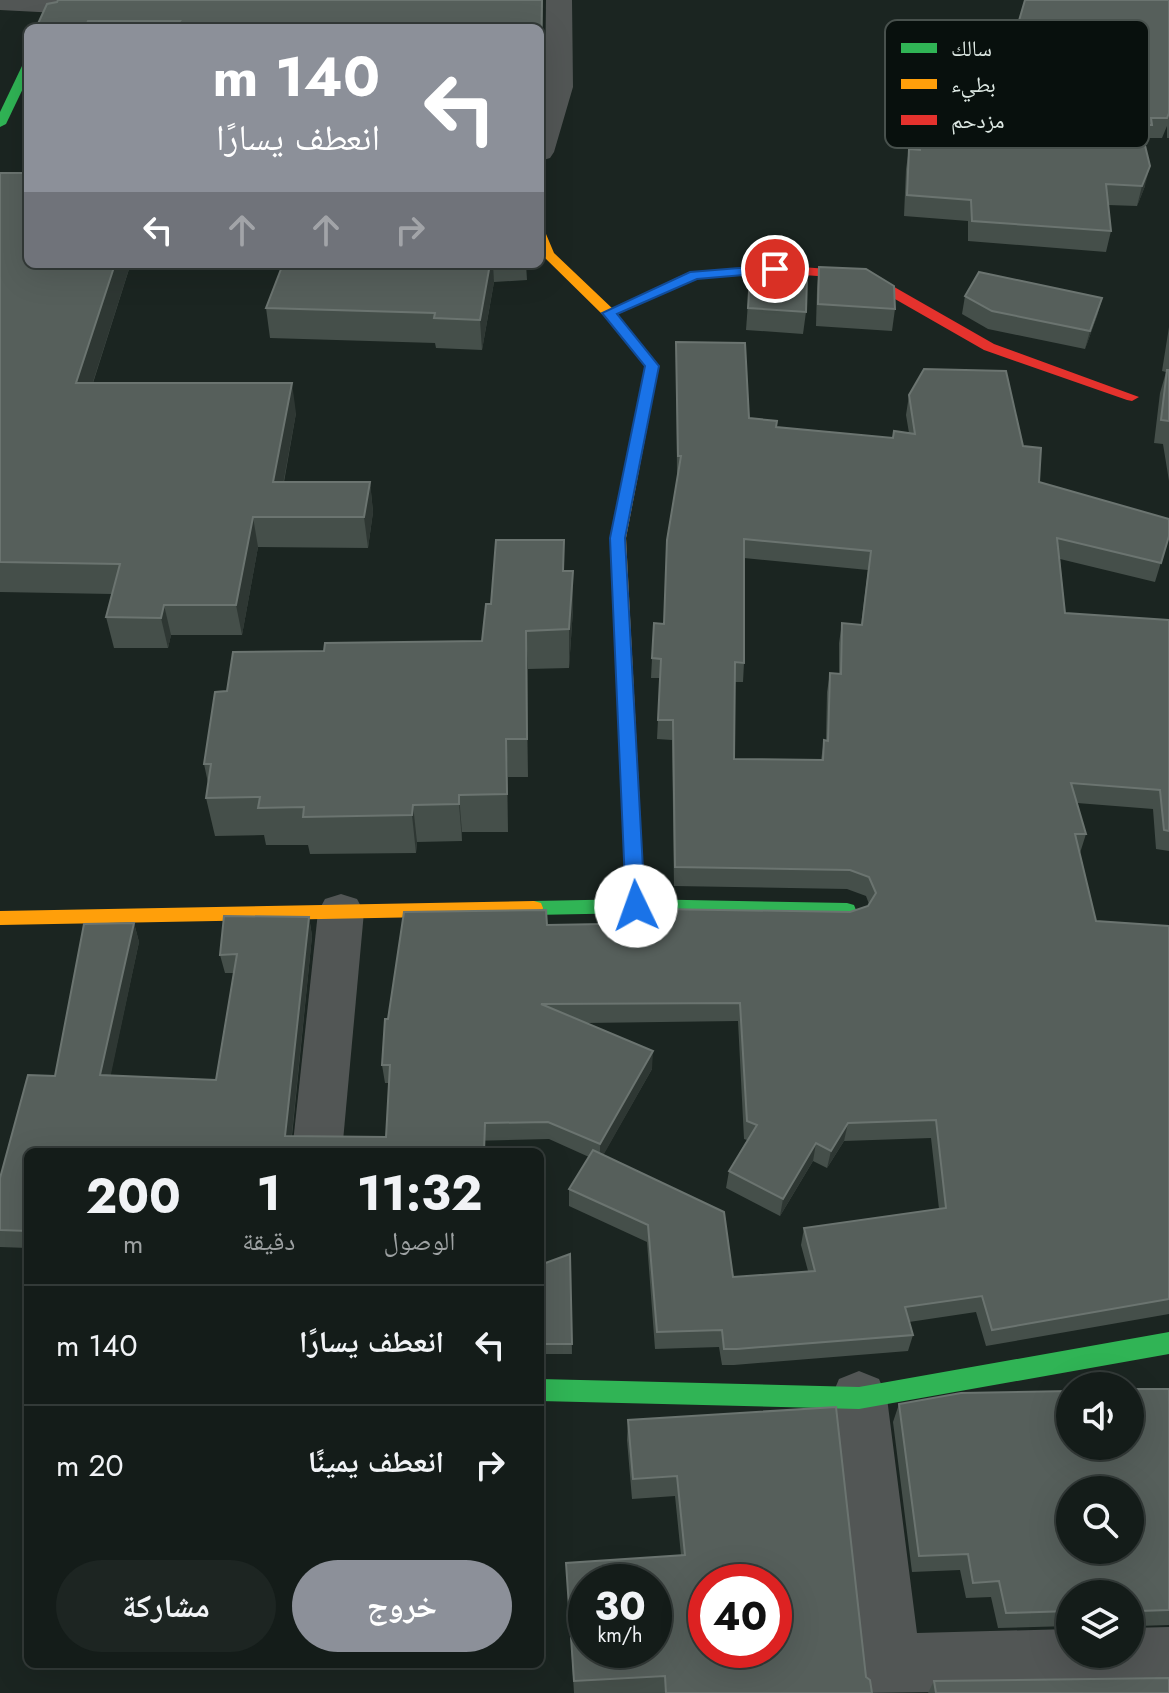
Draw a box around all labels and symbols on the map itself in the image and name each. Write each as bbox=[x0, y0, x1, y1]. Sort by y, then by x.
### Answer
legend bbox=[885, 20, 1149, 148]
text: سالك bbox=[951, 32, 992, 64]
text: بطيء bbox=[951, 68, 996, 102]
text: مزدحم bbox=[951, 104, 1005, 136]
pin bbox=[741, 235, 809, 303]
position arrow bbox=[594, 864, 678, 948]
speed limit sign: 40 bbox=[688, 1564, 792, 1668]

